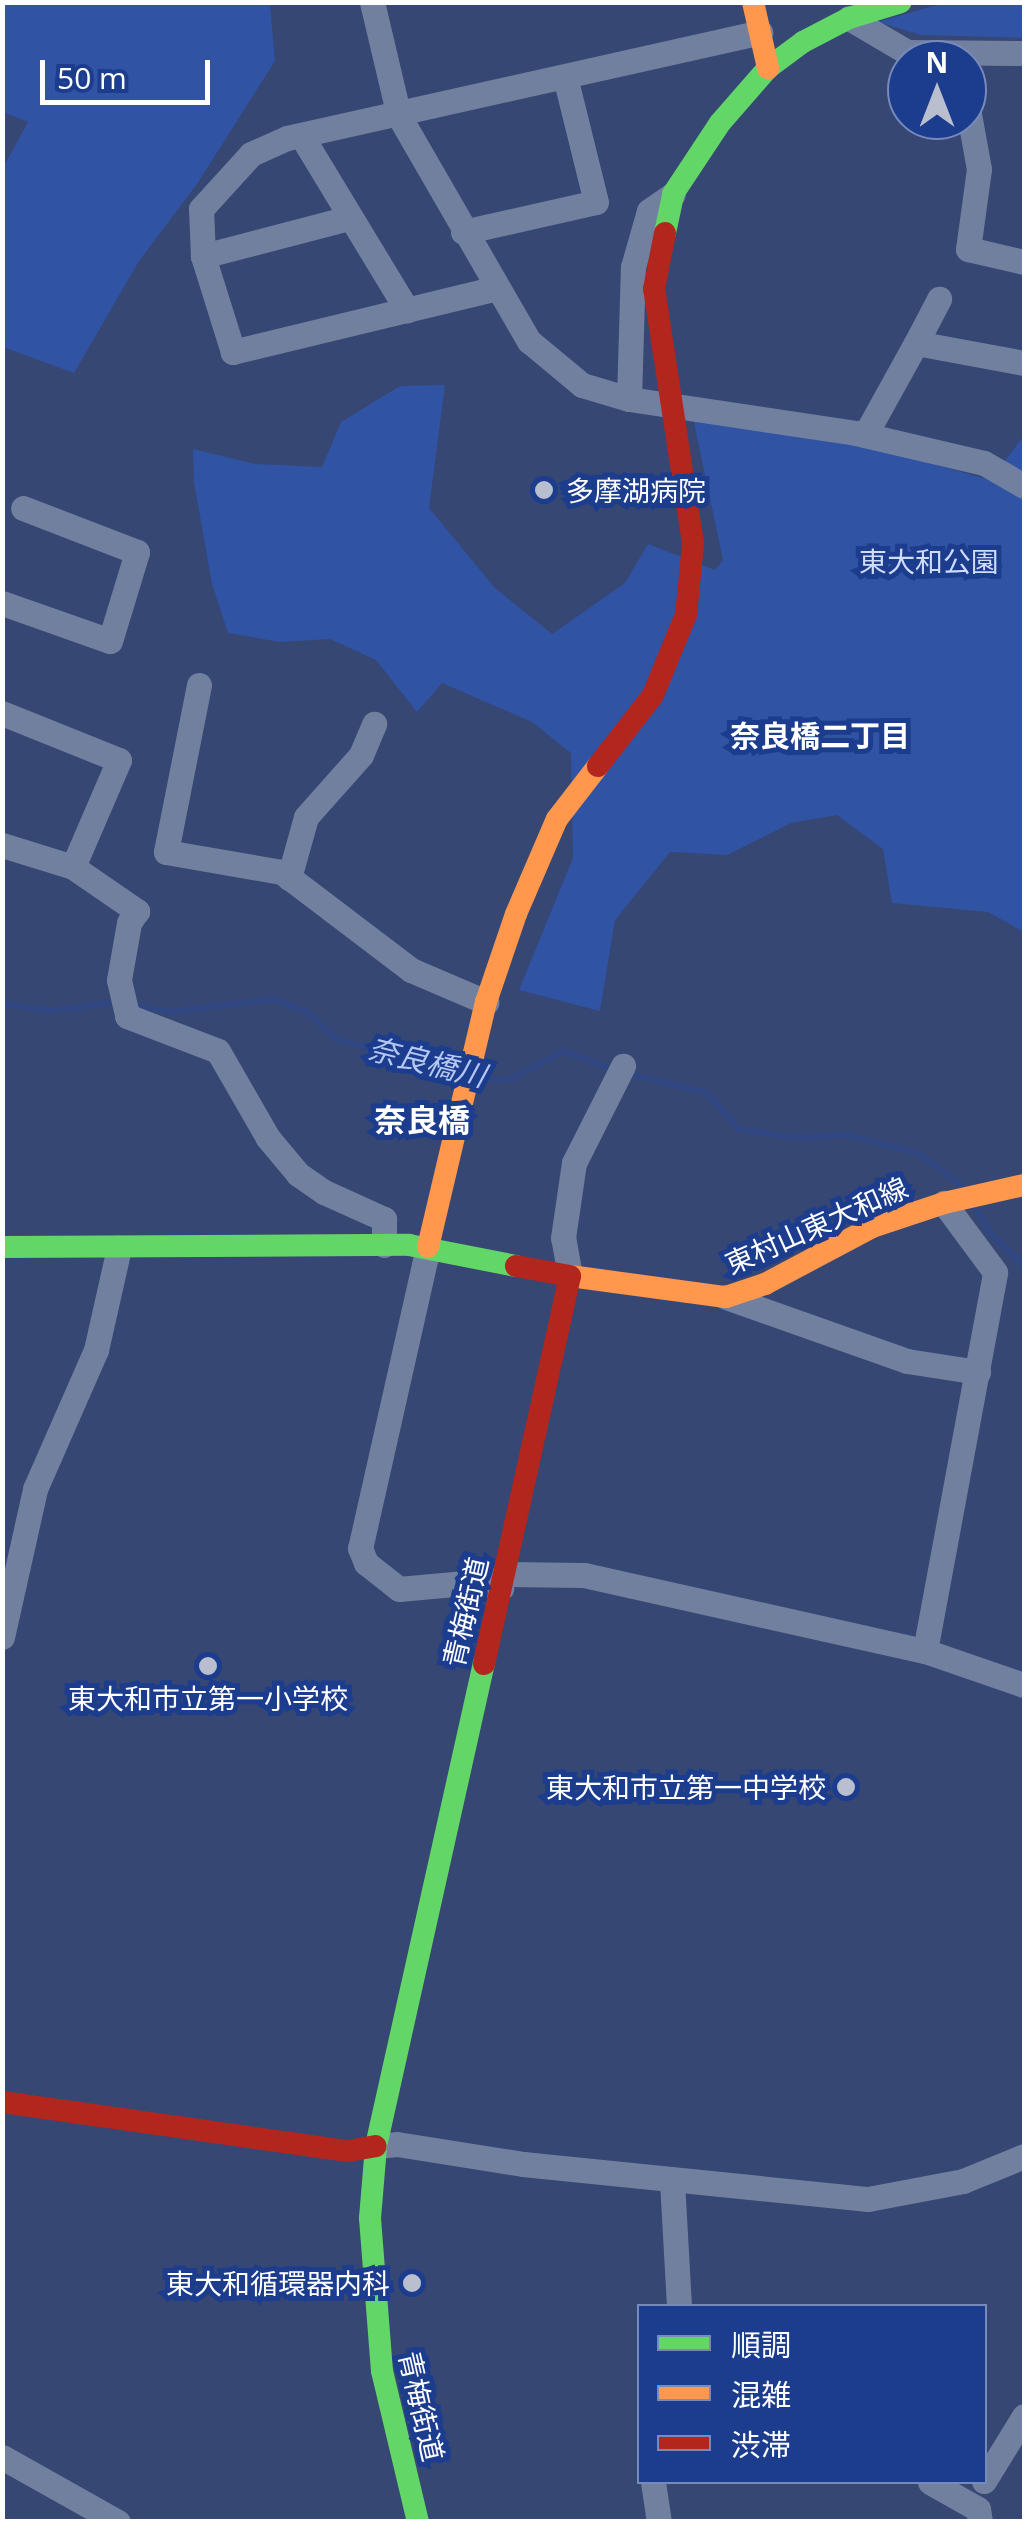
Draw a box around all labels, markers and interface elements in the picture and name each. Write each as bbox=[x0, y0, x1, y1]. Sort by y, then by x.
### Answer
scale bar bbox=[45, 40, 215, 102]
north arrow bbox=[887, 40, 987, 140]
text: N bbox=[926, 43, 948, 81]
text: 50 m bbox=[57, 57, 127, 98]
place label: 多摩湖病院 bbox=[566, 473, 706, 507]
marker: 多摩湖病院 bbox=[531, 477, 557, 503]
park label: 東大和公園 bbox=[859, 544, 999, 578]
district label: 奈良橋二丁目 bbox=[730, 718, 910, 754]
water label: 奈良橋川 bbox=[364, 1030, 490, 1094]
district label: 奈良橋 bbox=[374, 1101, 470, 1139]
street label: 東村山東大和線 bbox=[720, 1170, 912, 1280]
street label: 青梅街道 bbox=[436, 1554, 494, 1670]
marker: 東大和市立第一小学校 bbox=[197, 1655, 219, 1677]
place label: 東大和市立第一小学校 bbox=[68, 1681, 348, 1715]
place label: 東大和市立第一中学校 bbox=[546, 1770, 826, 1804]
marker: 東大和市立第一中学校 bbox=[835, 1776, 857, 1798]
place label: 東大和循環器内科 bbox=[166, 2266, 390, 2300]
marker: 東大和循環器内科 bbox=[399, 2270, 425, 2296]
legend bbox=[637, 2304, 987, 2484]
text: 順調 bbox=[731, 2324, 791, 2365]
street label: 青梅街道 bbox=[393, 2348, 451, 2464]
text: 混雑 bbox=[731, 2374, 791, 2415]
text: 渋滞 bbox=[731, 2424, 791, 2465]

